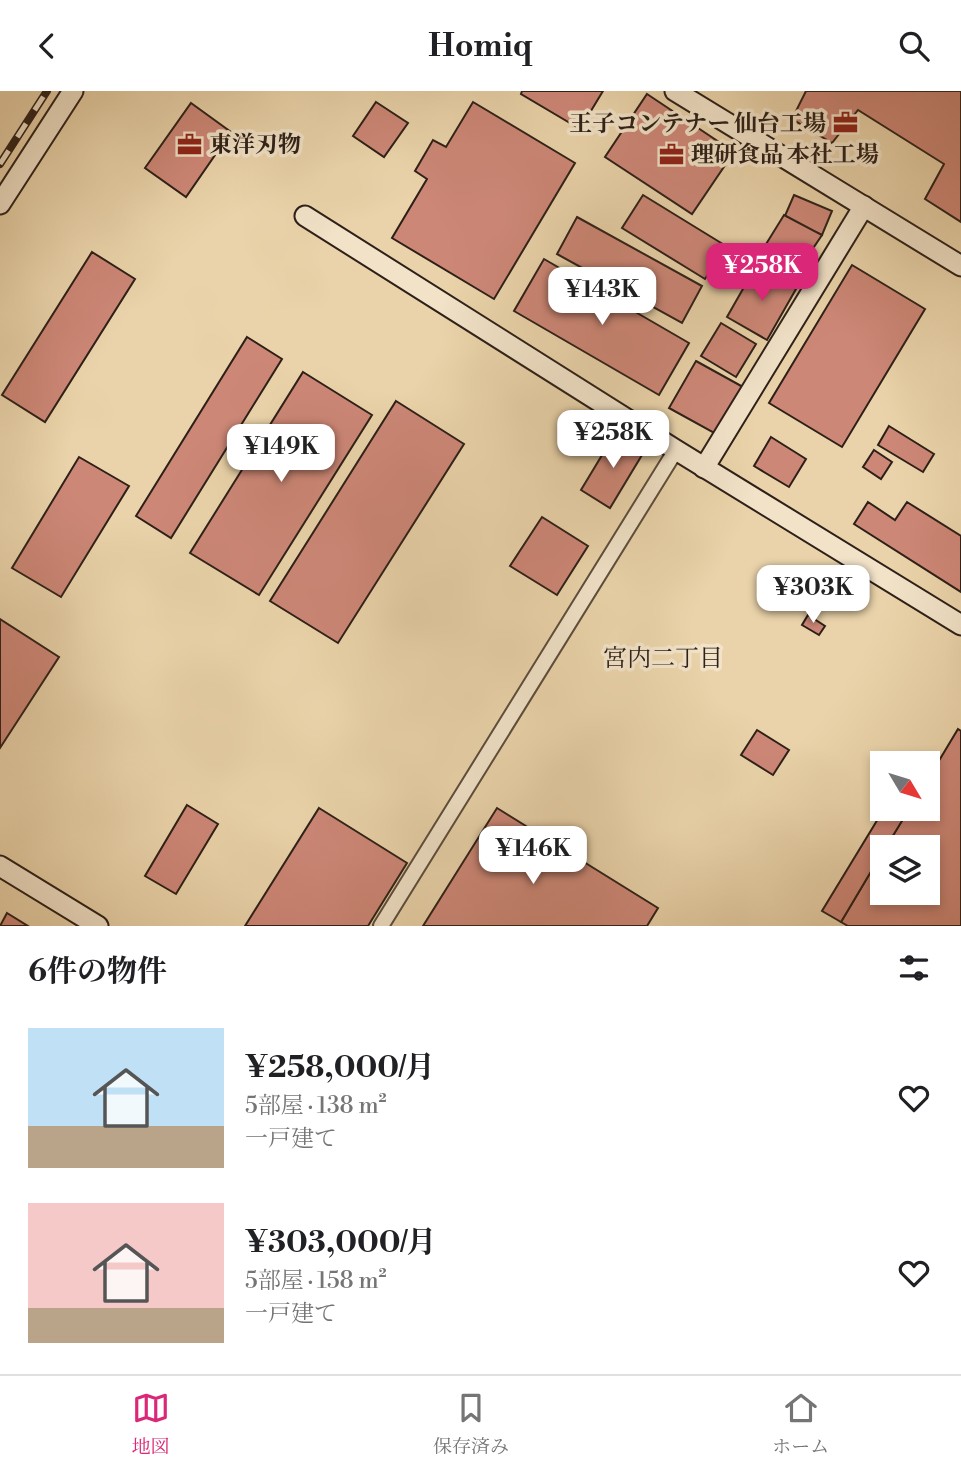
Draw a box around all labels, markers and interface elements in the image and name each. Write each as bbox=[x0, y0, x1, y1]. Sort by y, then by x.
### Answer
text: Homiq bbox=[428, 26, 533, 66]
icon: back bbox=[28, 27, 66, 65]
icon: search bbox=[895, 27, 933, 65]
office icon: 王子コンテナー 仙台工場 bbox=[832, 109, 860, 137]
place label: 王子コンテナー 仙台工場 bbox=[569, 110, 826, 138]
office icon: 東洋刃物 bbox=[175, 130, 203, 158]
place label: 東洋刃物 bbox=[209, 131, 301, 159]
office icon: 理研食品 本社工場 bbox=[657, 140, 685, 168]
place label: 理研食品 本社工場 bbox=[691, 141, 879, 169]
pin: ¥258K bbox=[713, 243, 811, 303]
text: ¥258K bbox=[722, 252, 802, 280]
pin: ¥143K bbox=[553, 267, 651, 327]
text: ¥143K bbox=[564, 276, 640, 304]
pin: ¥258K bbox=[564, 411, 662, 470]
text: ¥258K bbox=[573, 419, 653, 447]
pin: ¥149K bbox=[232, 425, 330, 484]
text: ¥149K bbox=[243, 433, 319, 461]
pin: ¥303K bbox=[764, 566, 862, 625]
text: ¥303K bbox=[773, 574, 853, 602]
district label: 宮内二丁目 bbox=[603, 644, 723, 674]
north arrow bbox=[870, 751, 940, 821]
map controls bbox=[870, 751, 940, 905]
pin: ¥146K bbox=[484, 827, 582, 886]
text: ¥146K bbox=[495, 835, 571, 863]
button: layers bbox=[870, 835, 940, 905]
icon: filters bbox=[895, 949, 933, 987]
text: 6件の物件 bbox=[28, 953, 167, 991]
text: ¥258,000/月 bbox=[245, 1049, 435, 1087]
icon: home bbox=[84, 1056, 168, 1140]
icon: heart bbox=[895, 1079, 933, 1117]
text: 5部屋 · 138 m² bbox=[245, 1092, 387, 1120]
text: 一戸建て bbox=[245, 1125, 337, 1153]
text: ¥303,000/月 bbox=[245, 1224, 436, 1262]
icon: home bbox=[84, 1231, 168, 1315]
icon: heart bbox=[895, 1254, 933, 1292]
text: 5部屋 · 158 m² bbox=[245, 1267, 387, 1295]
text: 一戸建て bbox=[245, 1300, 337, 1328]
tab: 地図 bbox=[132, 1389, 170, 1459]
tab: 保存済み bbox=[433, 1389, 509, 1459]
tab: ホーム bbox=[772, 1389, 829, 1459]

